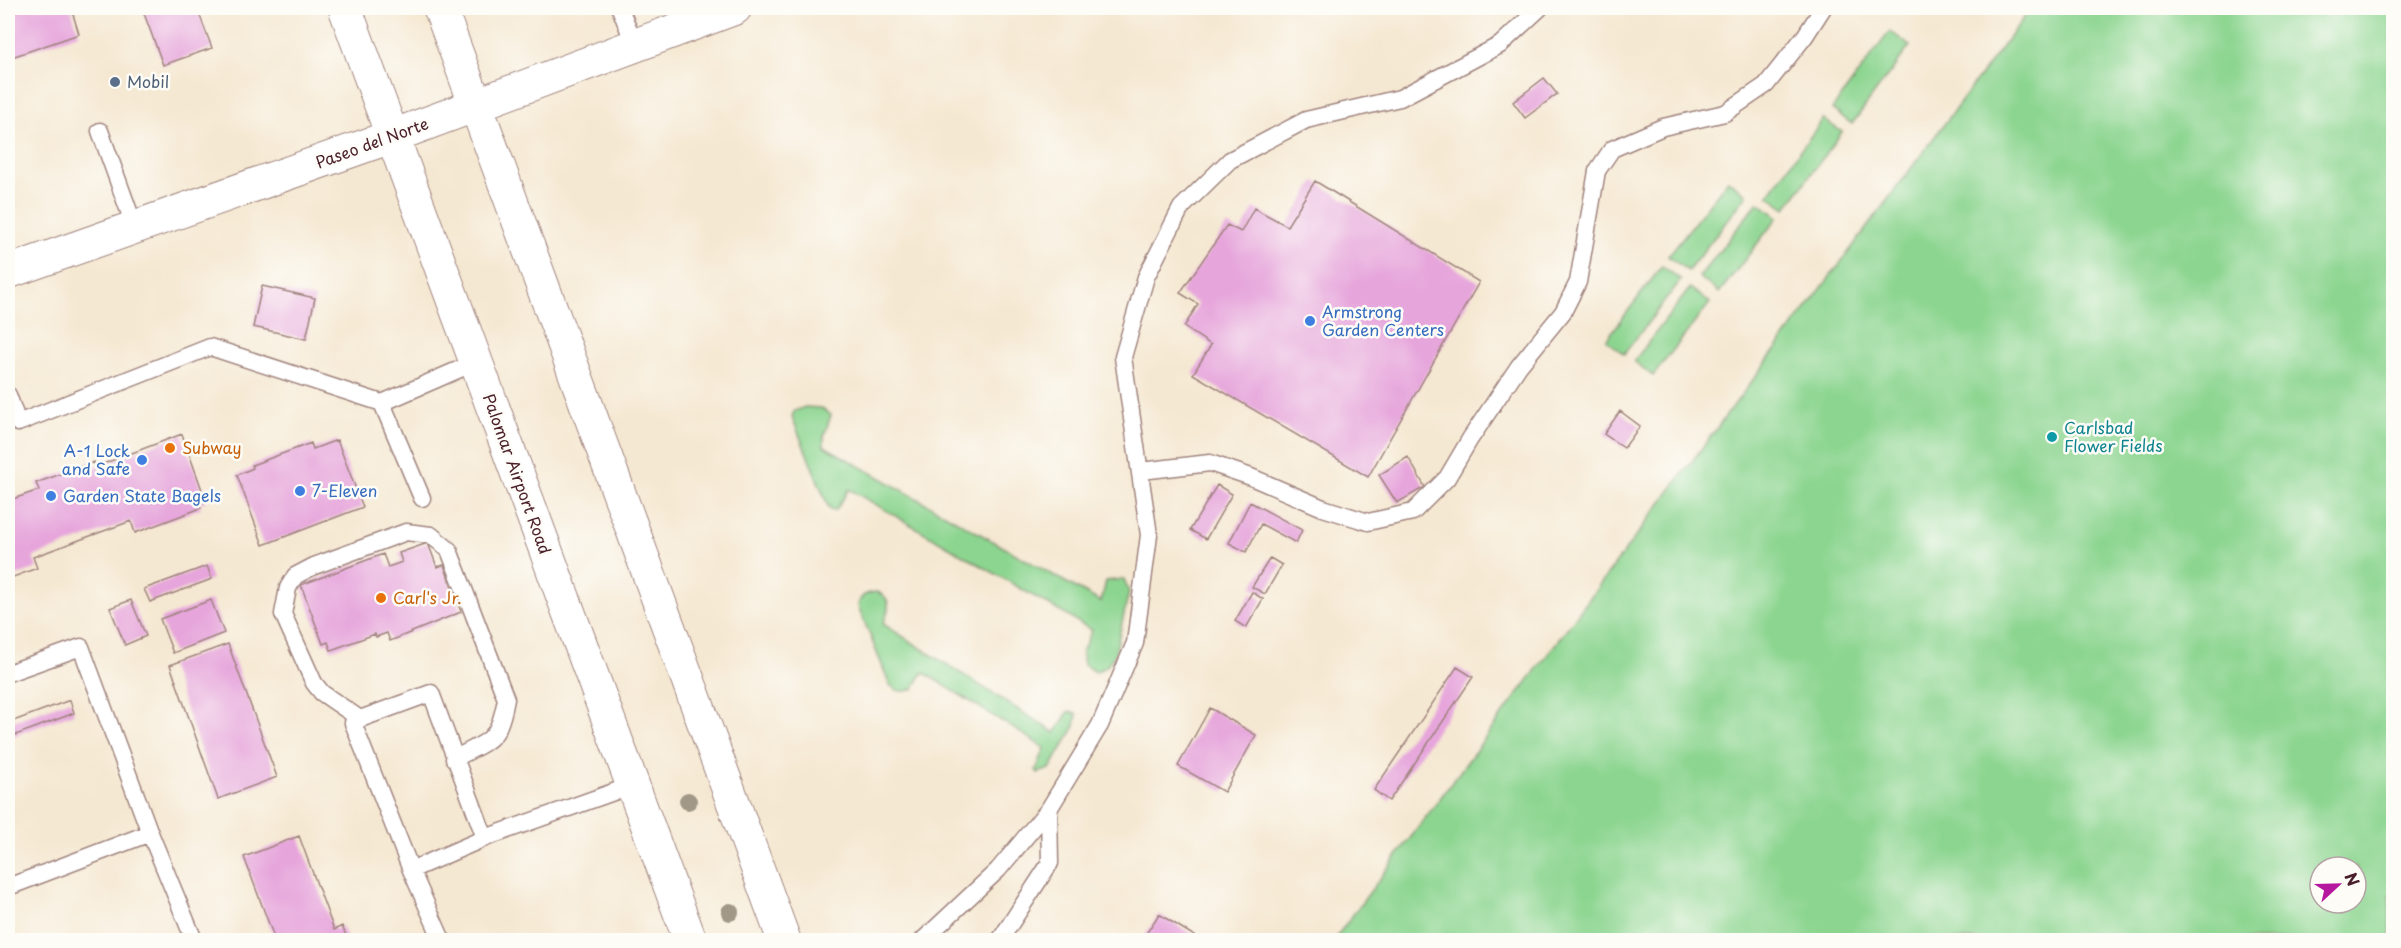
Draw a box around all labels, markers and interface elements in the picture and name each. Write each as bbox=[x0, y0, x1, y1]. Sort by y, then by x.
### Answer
place label: Mobil bbox=[127, 69, 169, 93]
marker: Mobil bbox=[108, 75, 122, 89]
street label: Paseo del Norte bbox=[312, 110, 432, 174]
place label: Armstrong Garden Centers bbox=[1322, 299, 1444, 341]
marker: Armstrong Garden Centers bbox=[1303, 314, 1317, 328]
street label: Palomar Airport Road bbox=[478, 390, 558, 557]
place label: Carlsbad Flower Fields bbox=[2064, 415, 2163, 457]
marker: Carlsbad Flower Fields bbox=[2045, 430, 2059, 444]
place label: Subway bbox=[182, 435, 241, 459]
place label: A-1 Lock and Safe bbox=[62, 438, 130, 480]
marker: Subway bbox=[163, 441, 177, 455]
marker: A-1 Lock and Safe bbox=[135, 453, 149, 467]
place label: 7-Eleven bbox=[312, 478, 377, 502]
place label: Garden State Bagels bbox=[63, 483, 221, 507]
marker: 7-Eleven bbox=[293, 484, 307, 498]
marker: Garden State Bagels bbox=[44, 489, 58, 503]
place label: Carl's Jr. bbox=[393, 585, 462, 609]
marker: Carl's Jr. bbox=[374, 591, 388, 605]
north arrow bbox=[2308, 855, 2368, 915]
text: N bbox=[2339, 869, 2366, 889]

